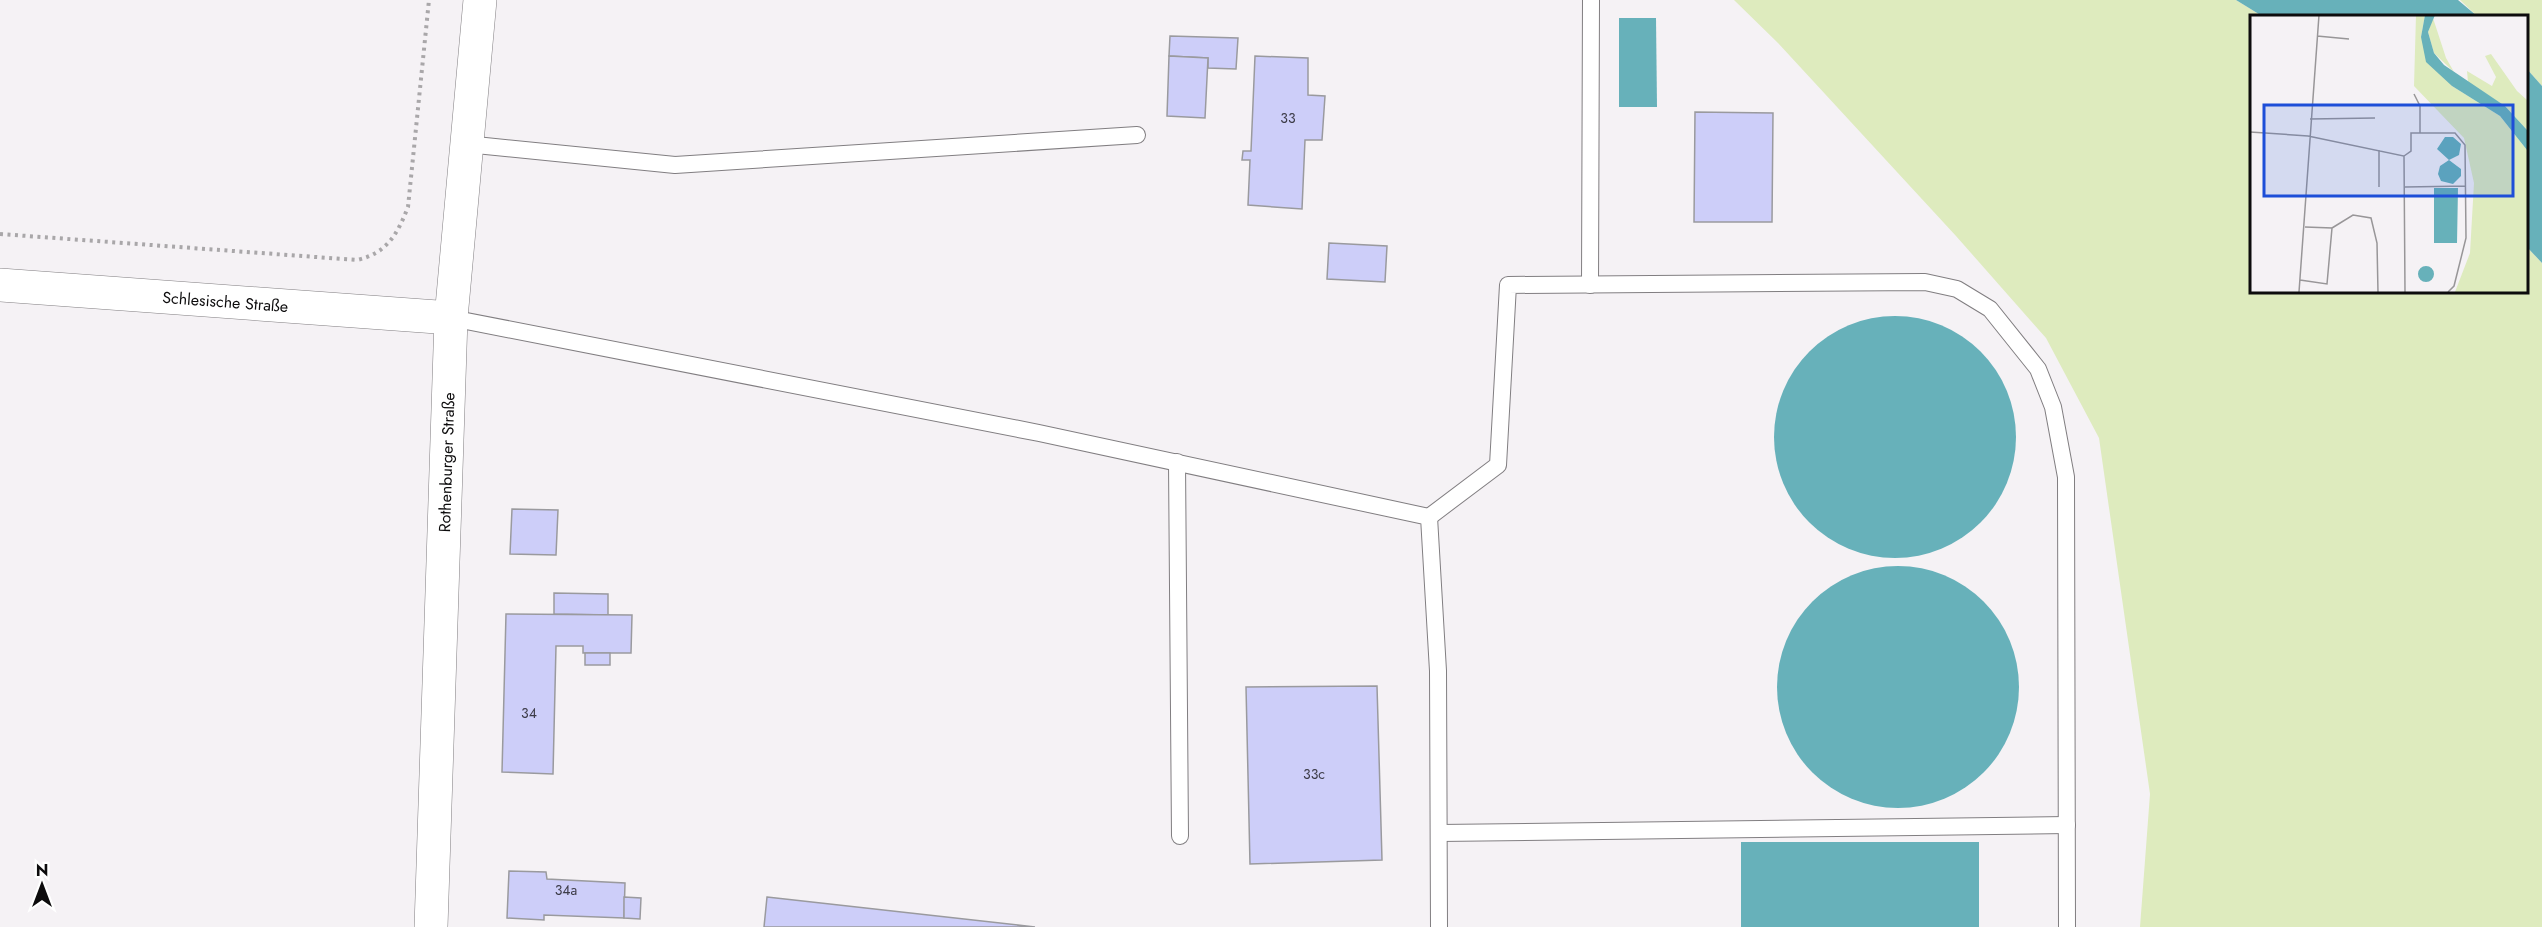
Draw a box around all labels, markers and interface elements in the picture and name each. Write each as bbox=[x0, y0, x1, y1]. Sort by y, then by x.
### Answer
inset map bbox=[2250, 15, 2527, 292]
house number: 33 bbox=[1280, 108, 1296, 128]
street label: Schlesische Straße bbox=[162, 285, 289, 318]
street label: Rothenburger Straße bbox=[432, 392, 460, 533]
house number: 34 bbox=[521, 703, 537, 723]
house number: 33c bbox=[1303, 764, 1325, 784]
north arrow bbox=[12, 855, 72, 915]
text: N bbox=[36, 859, 48, 882]
house number: 34a bbox=[555, 880, 577, 900]

